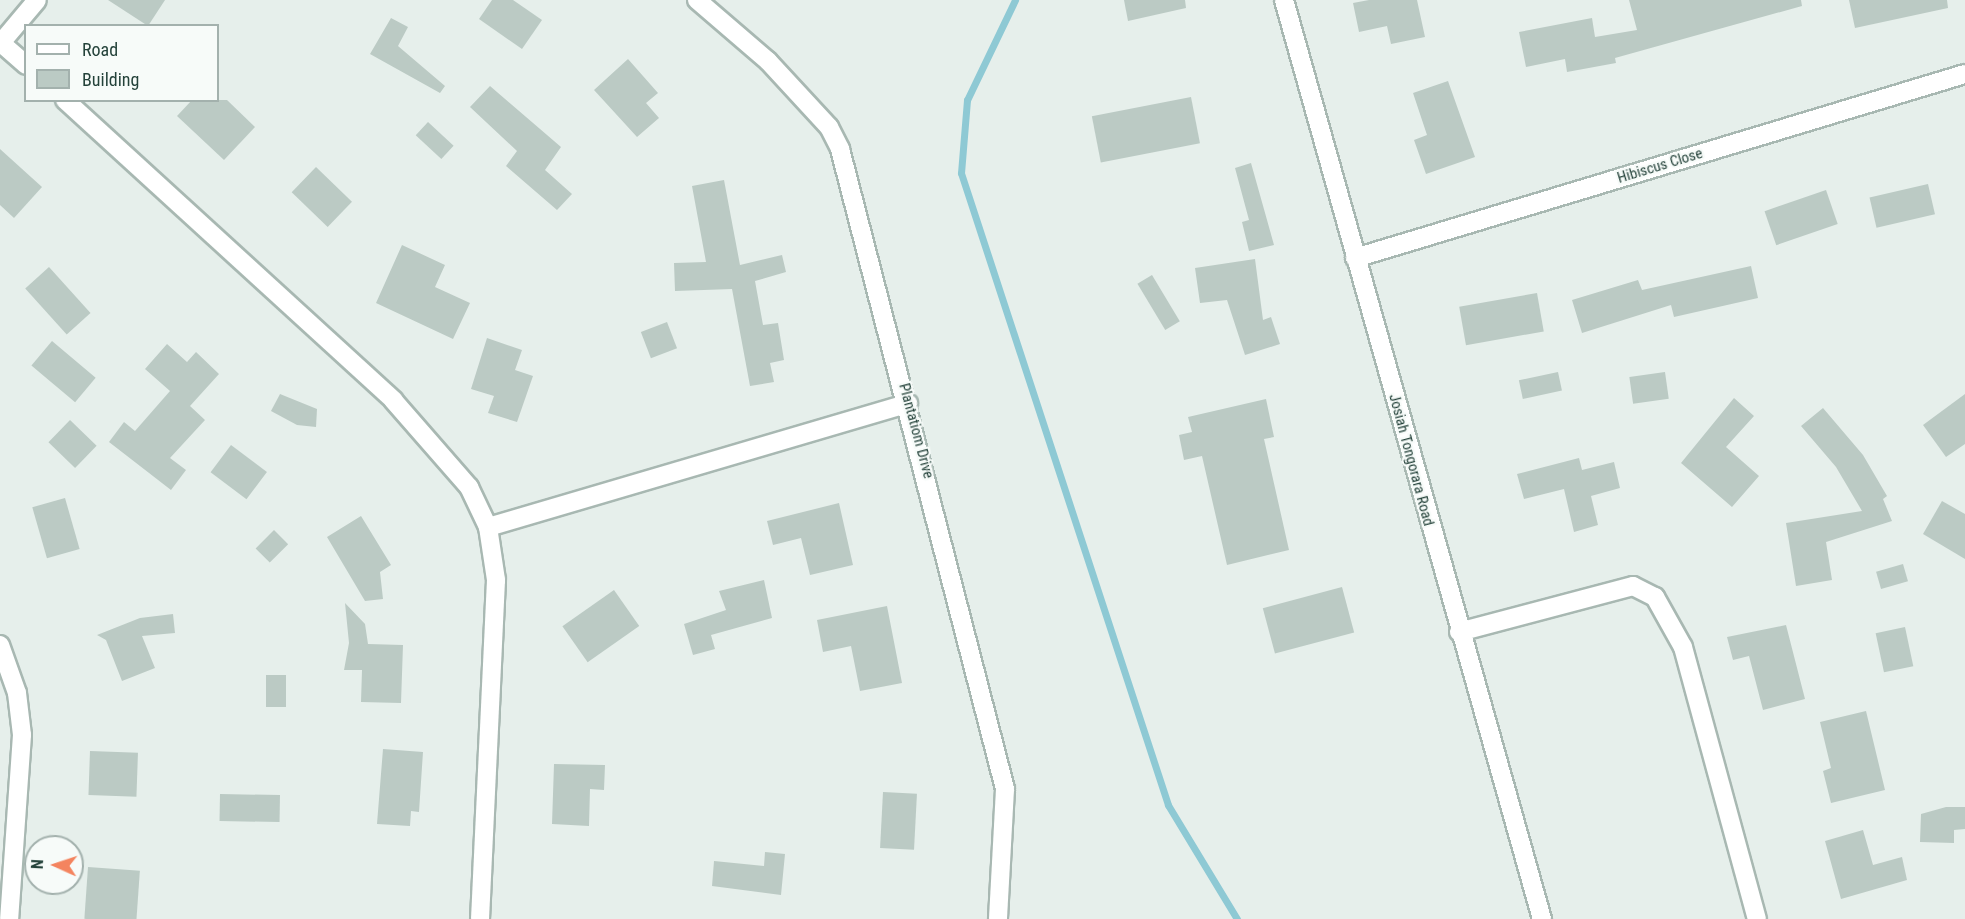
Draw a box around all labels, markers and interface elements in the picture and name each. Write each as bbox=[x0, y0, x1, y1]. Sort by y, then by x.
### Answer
legend bbox=[24, 24, 219, 102]
text: Road bbox=[82, 39, 118, 60]
text: Building bbox=[82, 69, 139, 90]
street label: Hibiscus Close bbox=[1615, 144, 1705, 188]
street label: Plantatiom Drive bbox=[895, 381, 937, 481]
street label: Josiah Tongorara Road bbox=[1385, 392, 1437, 528]
north arrow bbox=[24, 835, 84, 895]
text: N bbox=[28, 859, 47, 870]

